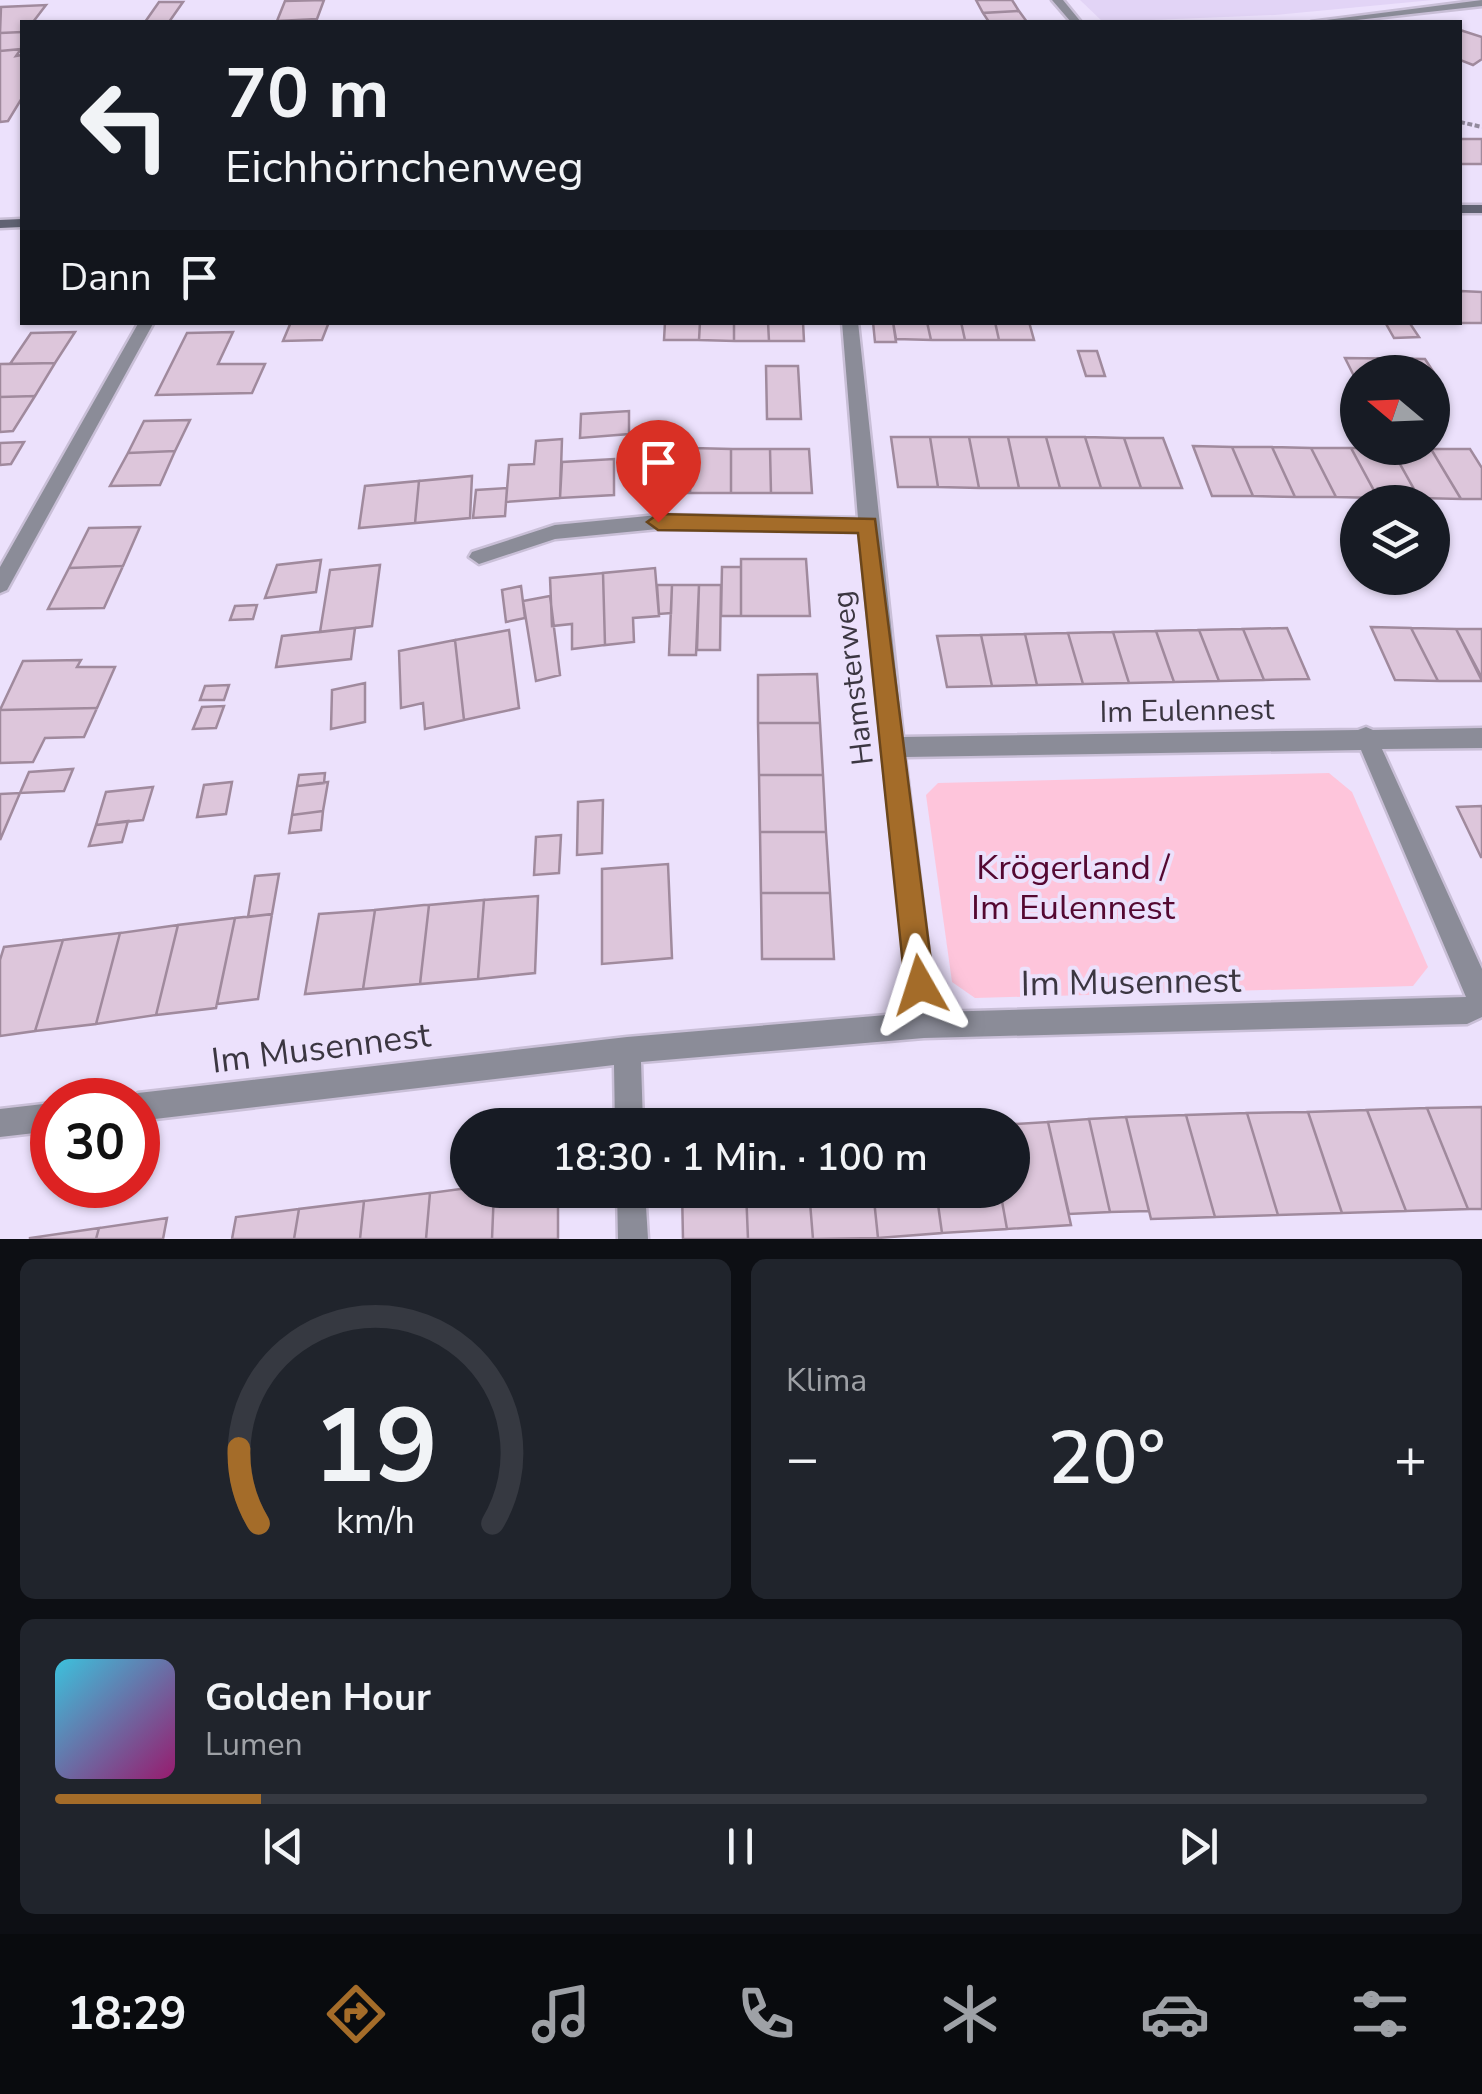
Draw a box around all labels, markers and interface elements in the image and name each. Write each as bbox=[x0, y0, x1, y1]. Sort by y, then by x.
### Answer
text: 70 m bbox=[225, 46, 389, 142]
icon: left bbox=[60, 60, 190, 190]
text: Eichhörnchenweg bbox=[225, 137, 584, 198]
icon: arrive bbox=[172, 250, 227, 305]
text: Dann bbox=[60, 252, 152, 303]
north arrow bbox=[1340, 355, 1450, 465]
map controls bbox=[1340, 355, 1450, 595]
pin bbox=[616, 420, 701, 523]
icon: arrive bbox=[631, 435, 686, 490]
button: layers bbox=[1340, 485, 1450, 595]
street label: Hamsterweg bbox=[822, 589, 884, 767]
street label: Im Eulennest bbox=[1099, 689, 1275, 733]
park label: Krögerland / Im Eulennest bbox=[971, 844, 1176, 931]
position arrow bbox=[868, 933, 972, 1037]
street label: Im Musennest bbox=[1020, 957, 1242, 1007]
street label: Im Musennest bbox=[209, 1011, 434, 1085]
speed limit sign: 30 bbox=[30, 1078, 160, 1208]
text: 18:30 · 1 Min. · 100 m bbox=[552, 1132, 928, 1183]
text: Klima bbox=[786, 1359, 867, 1402]
text: 19 bbox=[313, 1376, 438, 1518]
text: 20° bbox=[1047, 1407, 1166, 1509]
text: − bbox=[786, 1421, 819, 1496]
text: + bbox=[1394, 1421, 1427, 1496]
text: km/h bbox=[336, 1497, 415, 1546]
text: Golden Hour bbox=[205, 1672, 431, 1723]
text: Lumen bbox=[205, 1723, 303, 1766]
icon: previous bbox=[256, 1819, 311, 1874]
icon: pause bbox=[713, 1819, 768, 1874]
icon: next bbox=[1171, 1819, 1226, 1874]
icon: directions bbox=[321, 1979, 391, 2049]
icon: music bbox=[526, 1979, 596, 2049]
icon: phone bbox=[731, 1979, 801, 2049]
icon: climate bbox=[935, 1979, 1005, 2049]
icon: car bbox=[1140, 1979, 1210, 2049]
icon: filters bbox=[1345, 1979, 1415, 2049]
text: 18:29 bbox=[67, 1984, 187, 2045]

